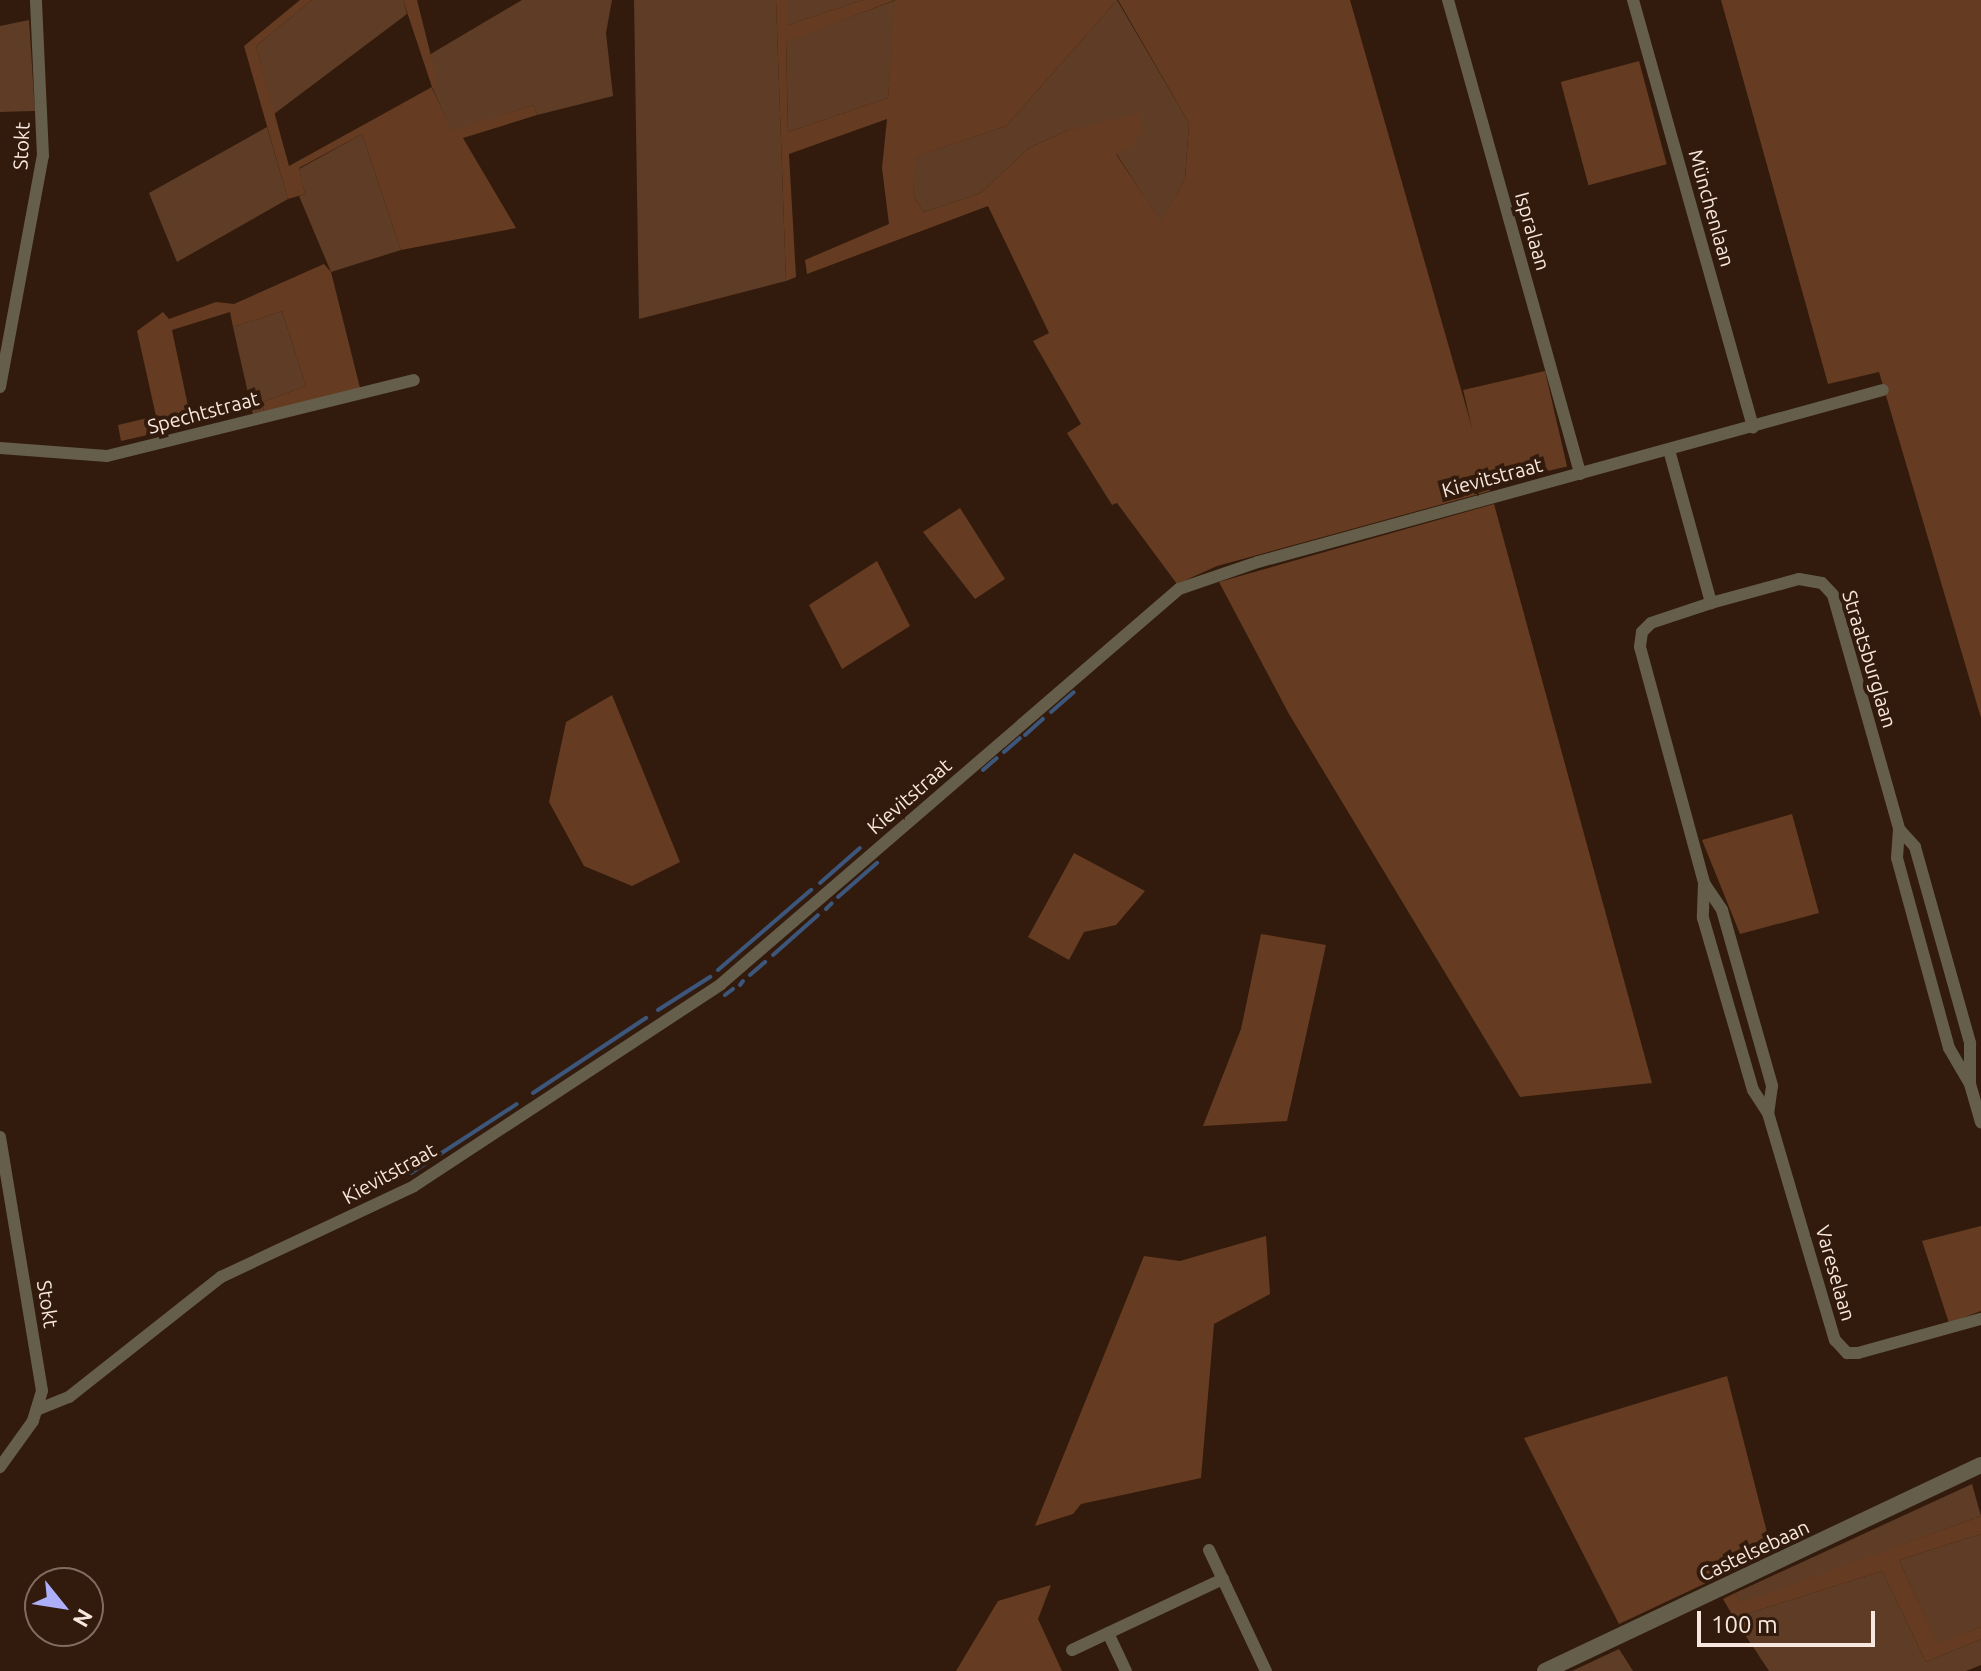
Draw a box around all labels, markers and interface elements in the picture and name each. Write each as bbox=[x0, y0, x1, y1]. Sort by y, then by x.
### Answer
street label: Stokt bbox=[8, 121, 34, 171]
street label: Münchenlaan bbox=[1684, 147, 1740, 269]
street label: Ispralaan bbox=[1510, 189, 1556, 273]
street label: Spechtstraat bbox=[145, 386, 261, 438]
street label: Kievitstraat bbox=[1439, 452, 1545, 502]
street label: Straatsburglaan bbox=[1838, 587, 1902, 731]
street label: Kievitstraat bbox=[862, 753, 956, 839]
street label: Kievitstraat bbox=[338, 1137, 440, 1209]
street label: Vareselaan bbox=[1811, 1222, 1861, 1324]
street label: Stokt bbox=[32, 1278, 64, 1330]
street label: Castelsebaan bbox=[1695, 1514, 1813, 1586]
north arrow bbox=[24, 1567, 104, 1647]
scale bar bbox=[1701, 1595, 1879, 1645]
text: N bbox=[69, 1605, 98, 1632]
text: 100 m bbox=[1711, 1611, 1778, 1638]

